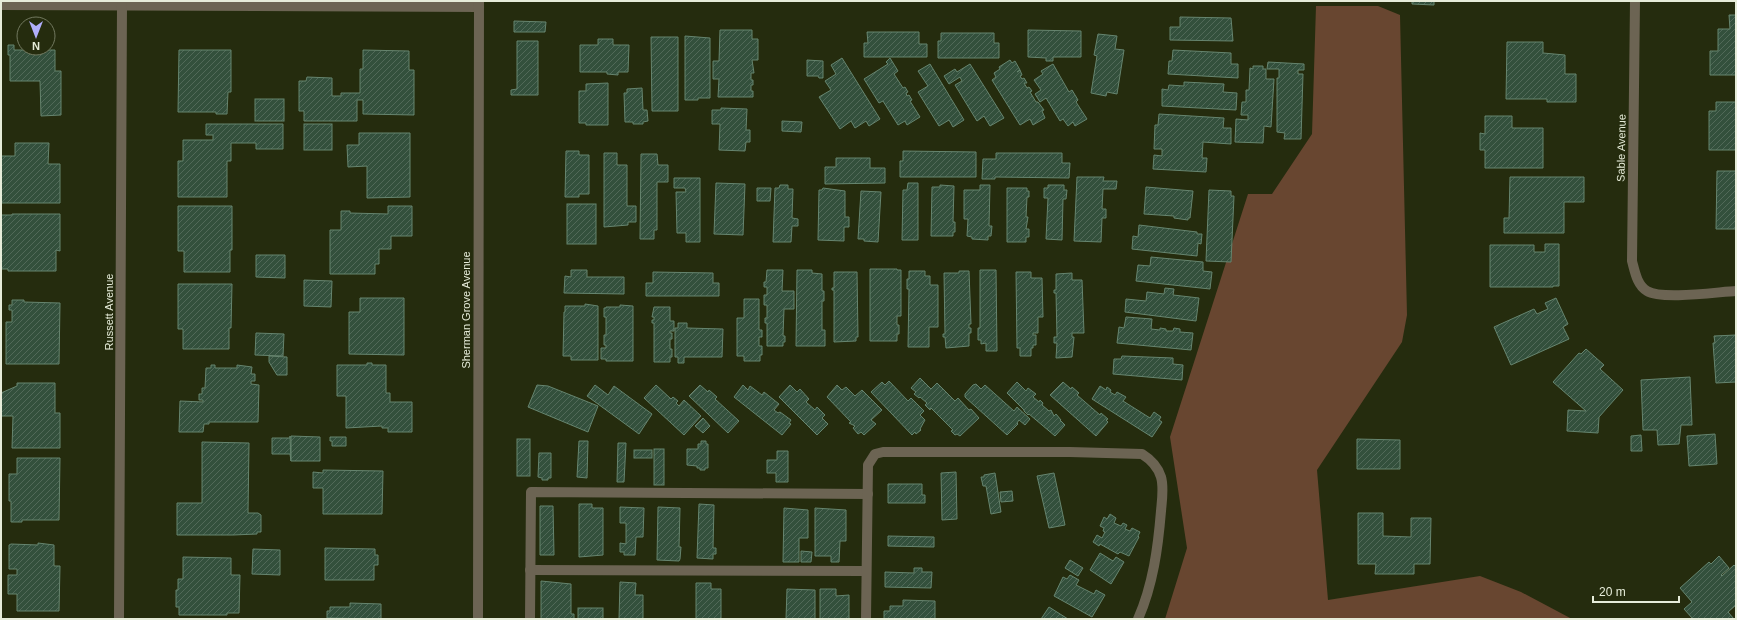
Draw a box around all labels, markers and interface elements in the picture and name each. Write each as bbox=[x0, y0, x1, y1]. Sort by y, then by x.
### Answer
north arrow bbox=[16, 16, 56, 56]
text: N bbox=[32, 40, 40, 52]
street label: Sable Avenue bbox=[1614, 114, 1628, 182]
street label: Sherman Grove Avenue bbox=[460, 251, 472, 369]
street label: Russett Avenue bbox=[103, 274, 115, 350]
scale bar bbox=[1593, 578, 1679, 604]
text: 20 m bbox=[1599, 585, 1626, 599]

